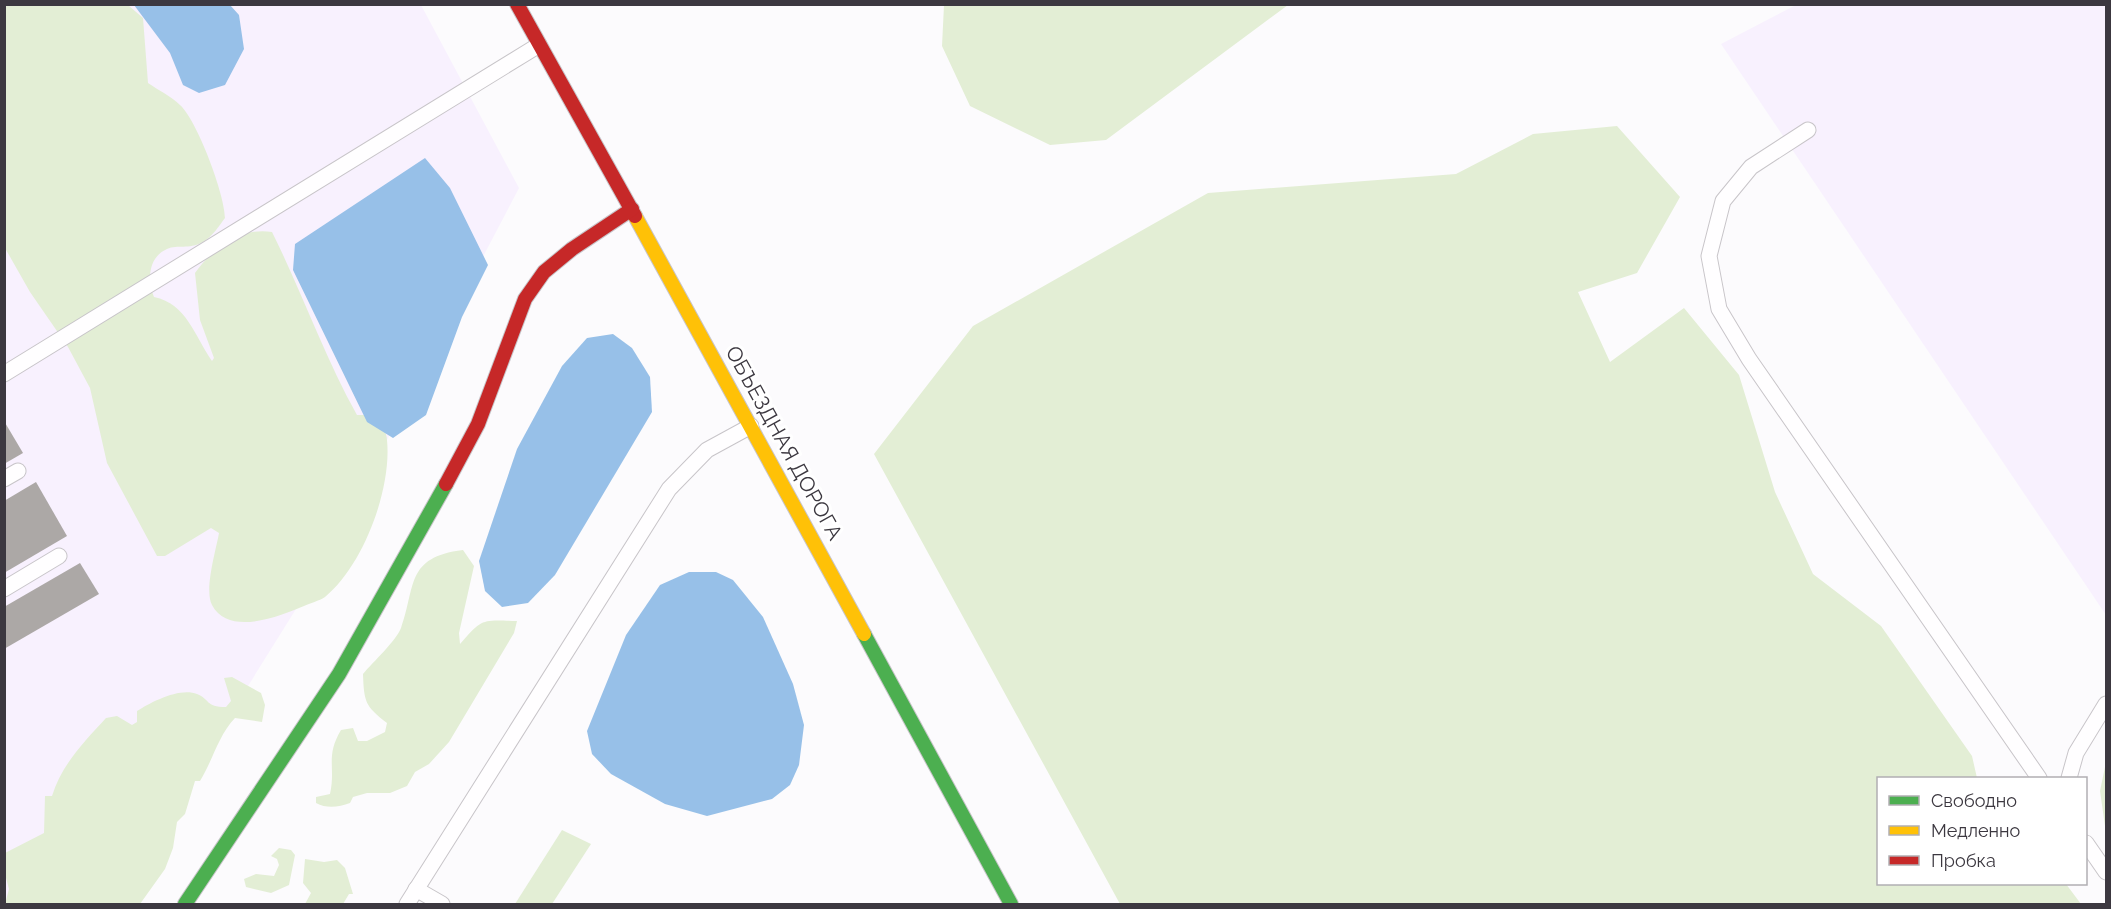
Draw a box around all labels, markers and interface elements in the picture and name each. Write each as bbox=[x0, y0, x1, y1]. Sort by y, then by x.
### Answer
street label: ОБЪЕЗДНАЯ ДОРОГА bbox=[721, 341, 848, 544]
legend bbox=[1877, 777, 2087, 885]
text: Свободно bbox=[1931, 790, 2017, 811]
text: Медленно bbox=[1931, 820, 2020, 841]
text: Пробка bbox=[1931, 850, 1996, 871]

